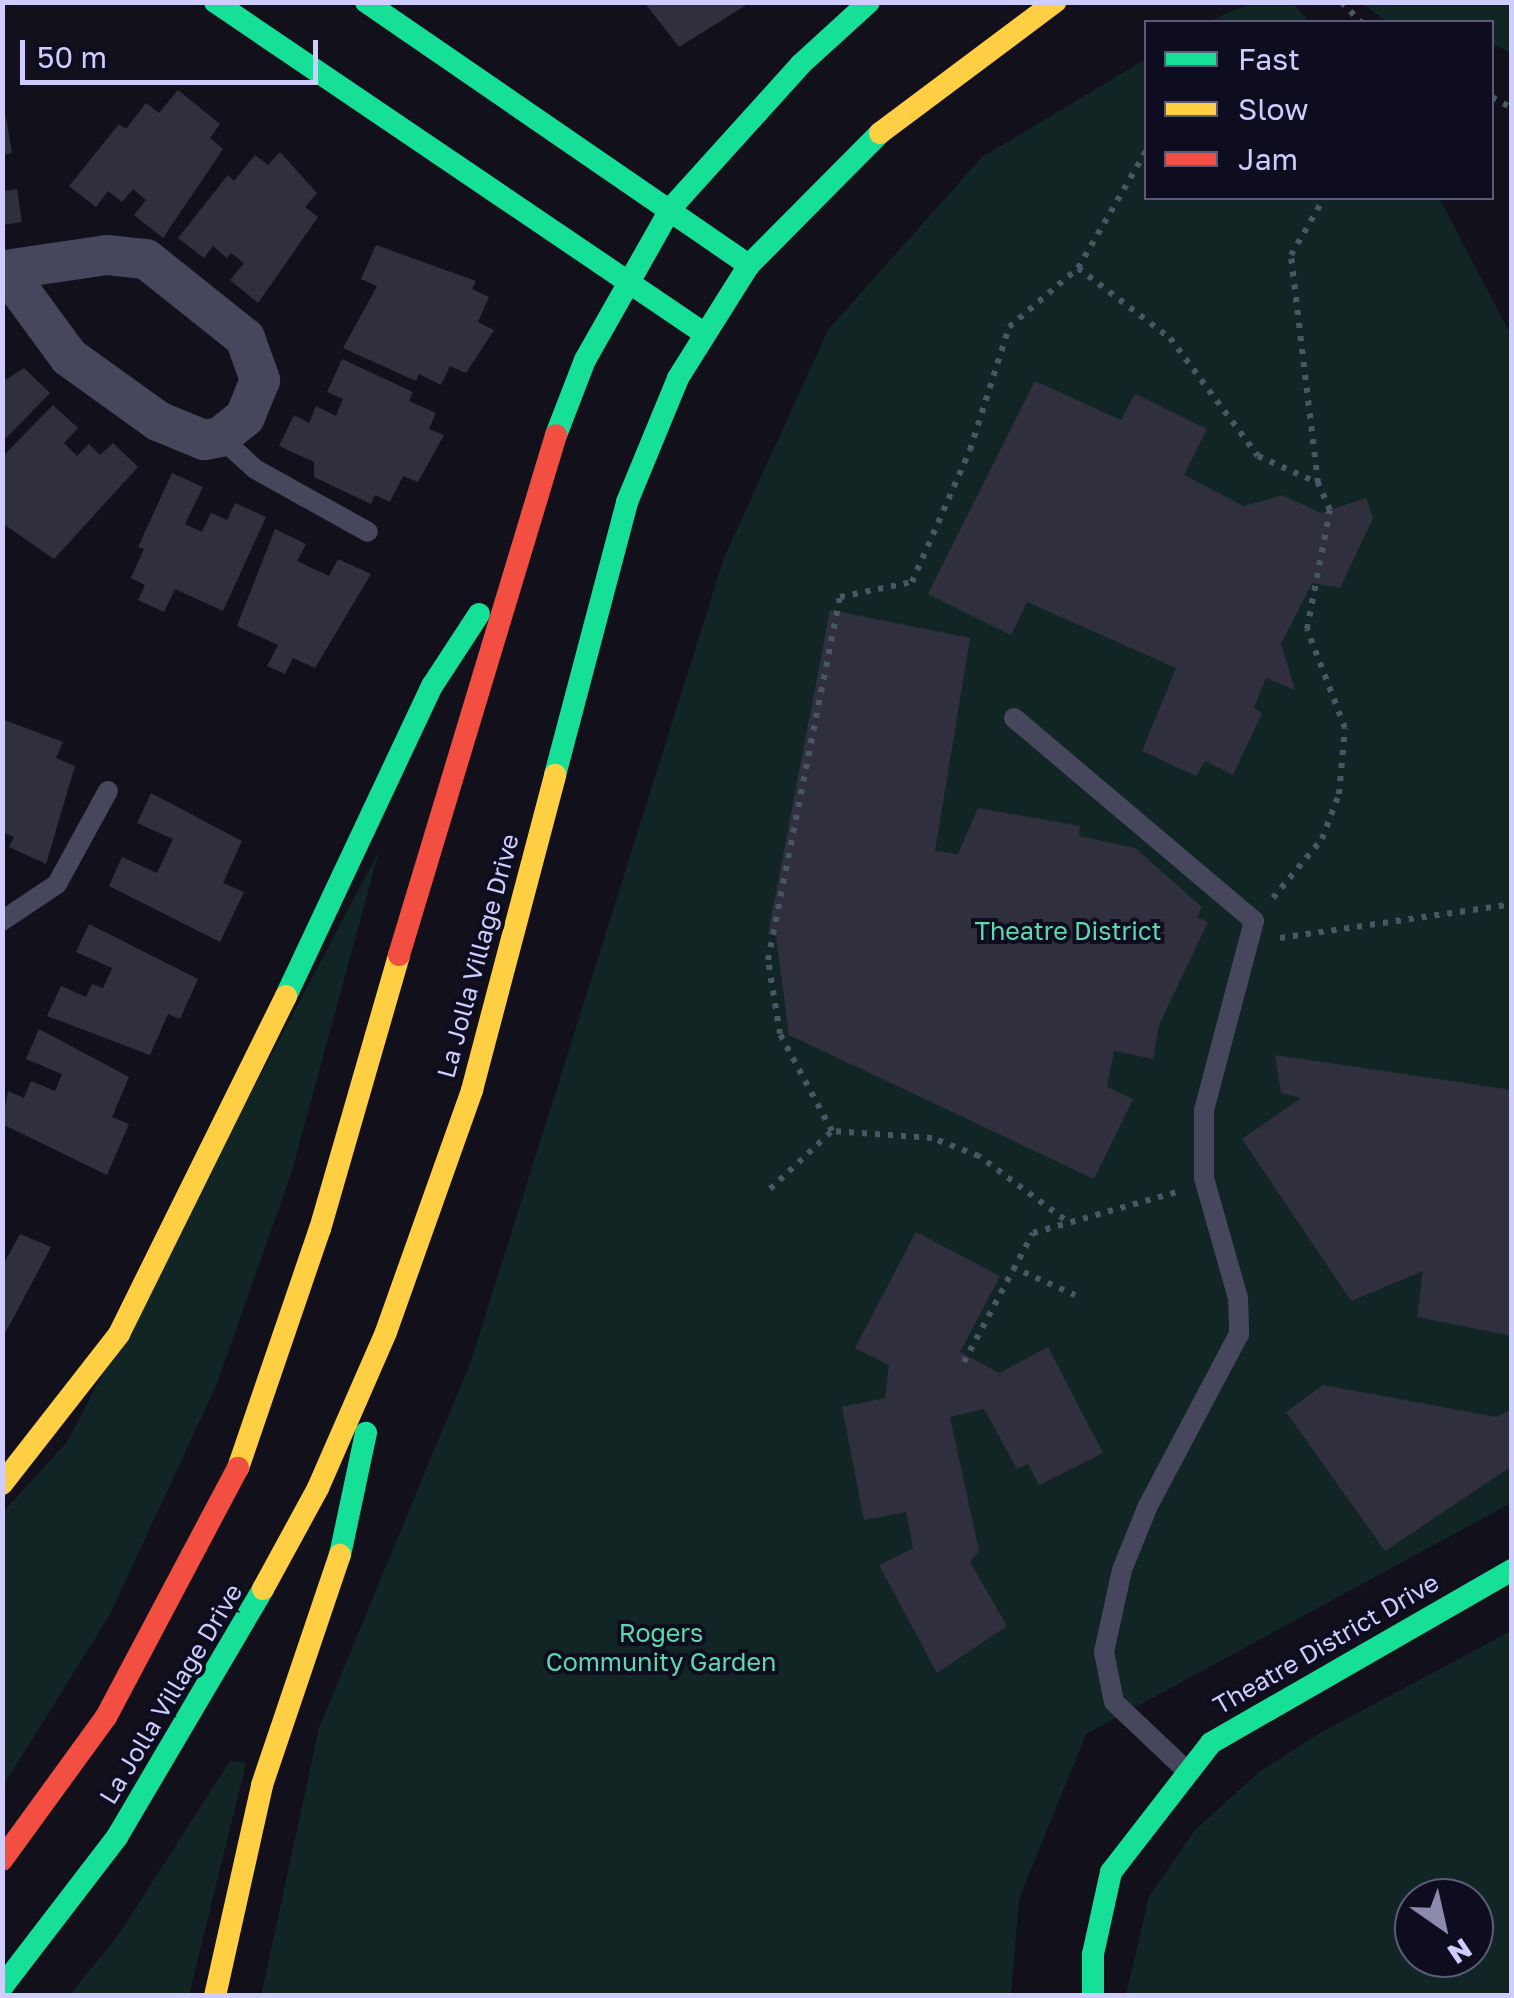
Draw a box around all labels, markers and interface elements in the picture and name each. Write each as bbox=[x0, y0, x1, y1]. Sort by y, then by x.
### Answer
scale bar bbox=[25, 20, 322, 82]
legend bbox=[1144, 20, 1494, 200]
text: 50 m bbox=[37, 39, 107, 75]
text: Fast bbox=[1238, 41, 1300, 77]
text: Slow bbox=[1238, 91, 1309, 127]
text: Jam bbox=[1238, 141, 1298, 177]
street label: La Jolla Village Drive bbox=[431, 831, 525, 1081]
park label: Theatre District bbox=[974, 916, 1162, 946]
street label: Theatre District Drive bbox=[1208, 1567, 1444, 1721]
street label: La Jolla Village Drive bbox=[93, 1578, 249, 1810]
park label: Rogers Community Garden bbox=[546, 1619, 776, 1678]
north arrow bbox=[1394, 1878, 1494, 1978]
text: N bbox=[1442, 1932, 1478, 1971]

